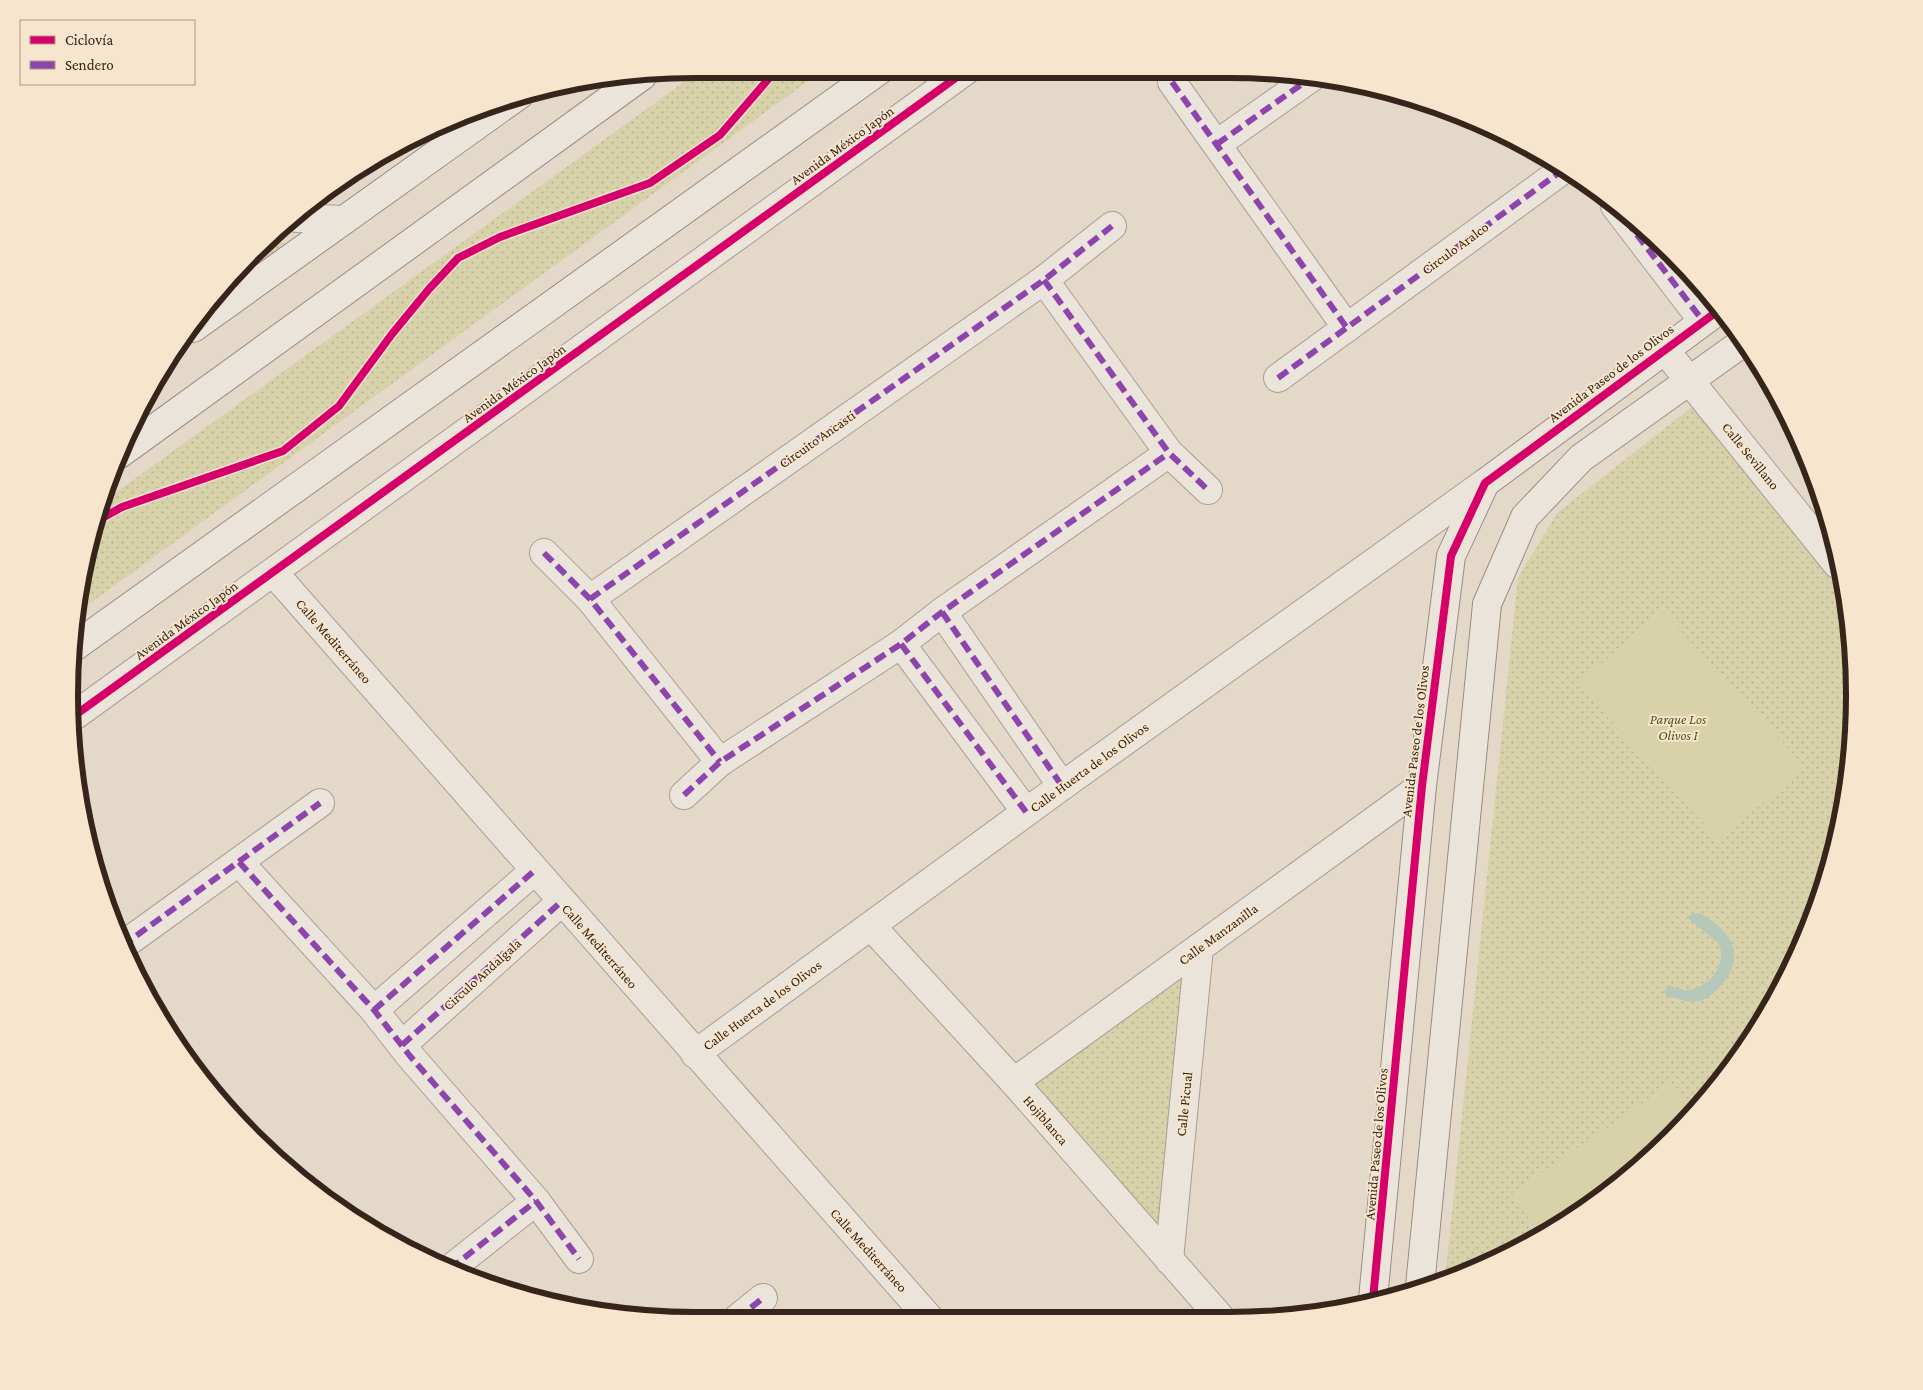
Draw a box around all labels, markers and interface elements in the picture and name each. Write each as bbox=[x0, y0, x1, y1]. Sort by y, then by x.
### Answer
legend bbox=[20, 20, 195, 85]
text: Ciclovía bbox=[65, 32, 113, 48]
text: Sendero bbox=[65, 57, 114, 73]
street label: Avenida México Japón bbox=[787, 102, 897, 188]
street label: Circulo Aralco bbox=[1419, 218, 1492, 278]
street label: Avenida Paseo de los Olivos bbox=[1545, 321, 1677, 425]
street label: Avenida México Japón bbox=[459, 340, 569, 426]
street label: Circuito Ancasti bbox=[776, 407, 858, 471]
street label: Calle Sevillano bbox=[1719, 419, 1783, 493]
street label: Avenida México Japón bbox=[131, 577, 241, 663]
street label: Calle Mediterráneo bbox=[293, 595, 375, 687]
street label: Avenida Paseo de los Olivos bbox=[1398, 664, 1432, 818]
park label: Parque Los Olivos I bbox=[1650, 711, 1707, 743]
street label: Calle Huerta de los Olivos bbox=[1027, 719, 1151, 815]
street label: Calle Mediterráneo bbox=[559, 900, 641, 992]
street label: Calle Manzanilla bbox=[1175, 900, 1261, 968]
street label: Circulo Andalgala bbox=[440, 934, 525, 1013]
street label: Calle Huerta de los Olivos bbox=[700, 957, 824, 1053]
street label: Avenida Paseo de los Olivos bbox=[1361, 1067, 1391, 1221]
street label: Calle Picual bbox=[1173, 1071, 1195, 1137]
street label: Hojiblanca bbox=[1019, 1092, 1072, 1149]
street label: Calle Mediterráneo bbox=[827, 1205, 911, 1295]

